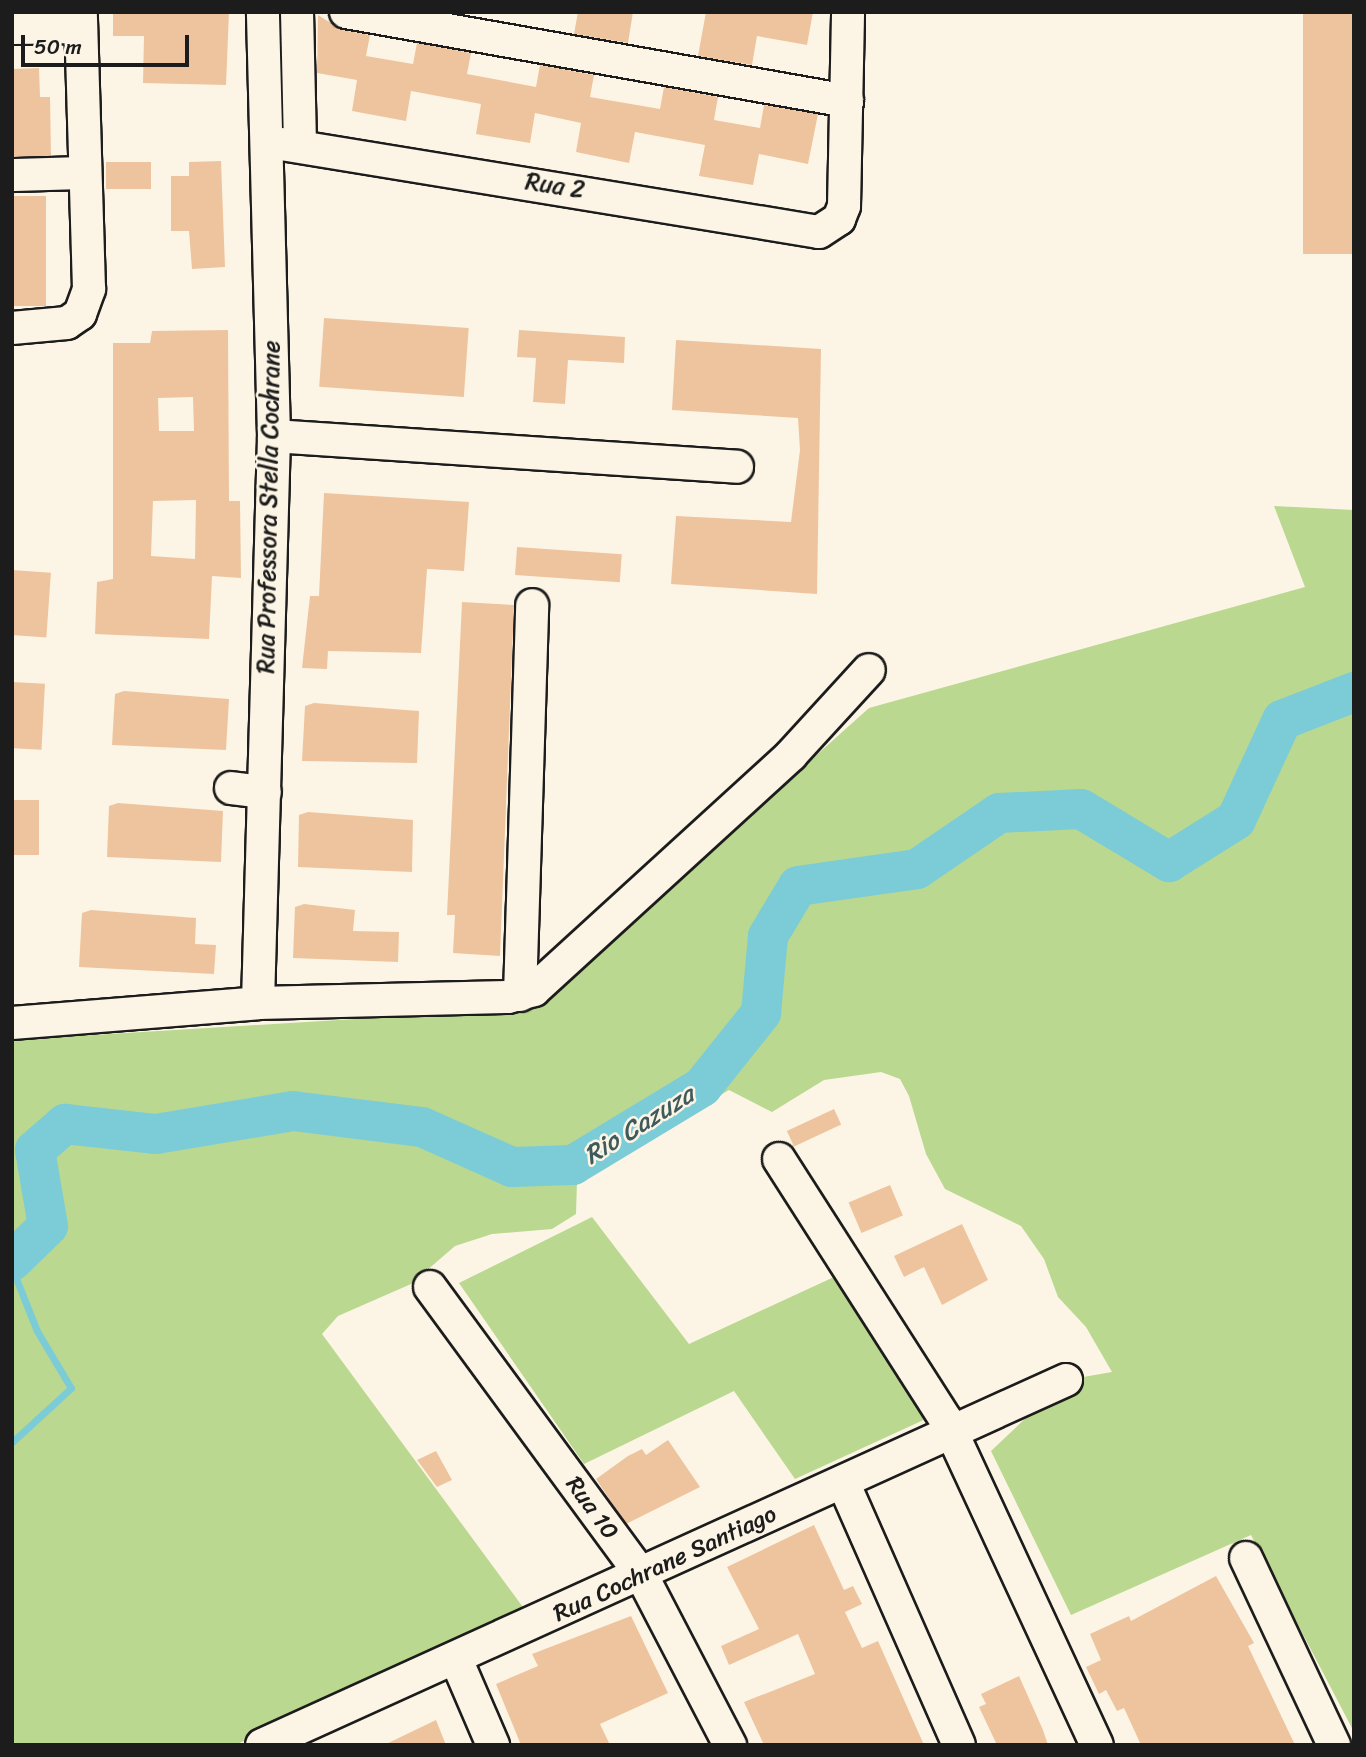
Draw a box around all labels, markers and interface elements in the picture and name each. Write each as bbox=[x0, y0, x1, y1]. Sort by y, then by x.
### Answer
scale bar bbox=[24, 21, 192, 65]
text: 50 m bbox=[34, 28, 82, 66]
street label: Rua 2 bbox=[523, 167, 587, 205]
street label: Rua Professora Stella Cochrane bbox=[252, 340, 286, 674]
water label: Rio Cazuza bbox=[578, 1079, 700, 1171]
street label: Rua 10 bbox=[559, 1471, 625, 1545]
street label: Rua Cochrane Santiago bbox=[549, 1499, 781, 1629]

